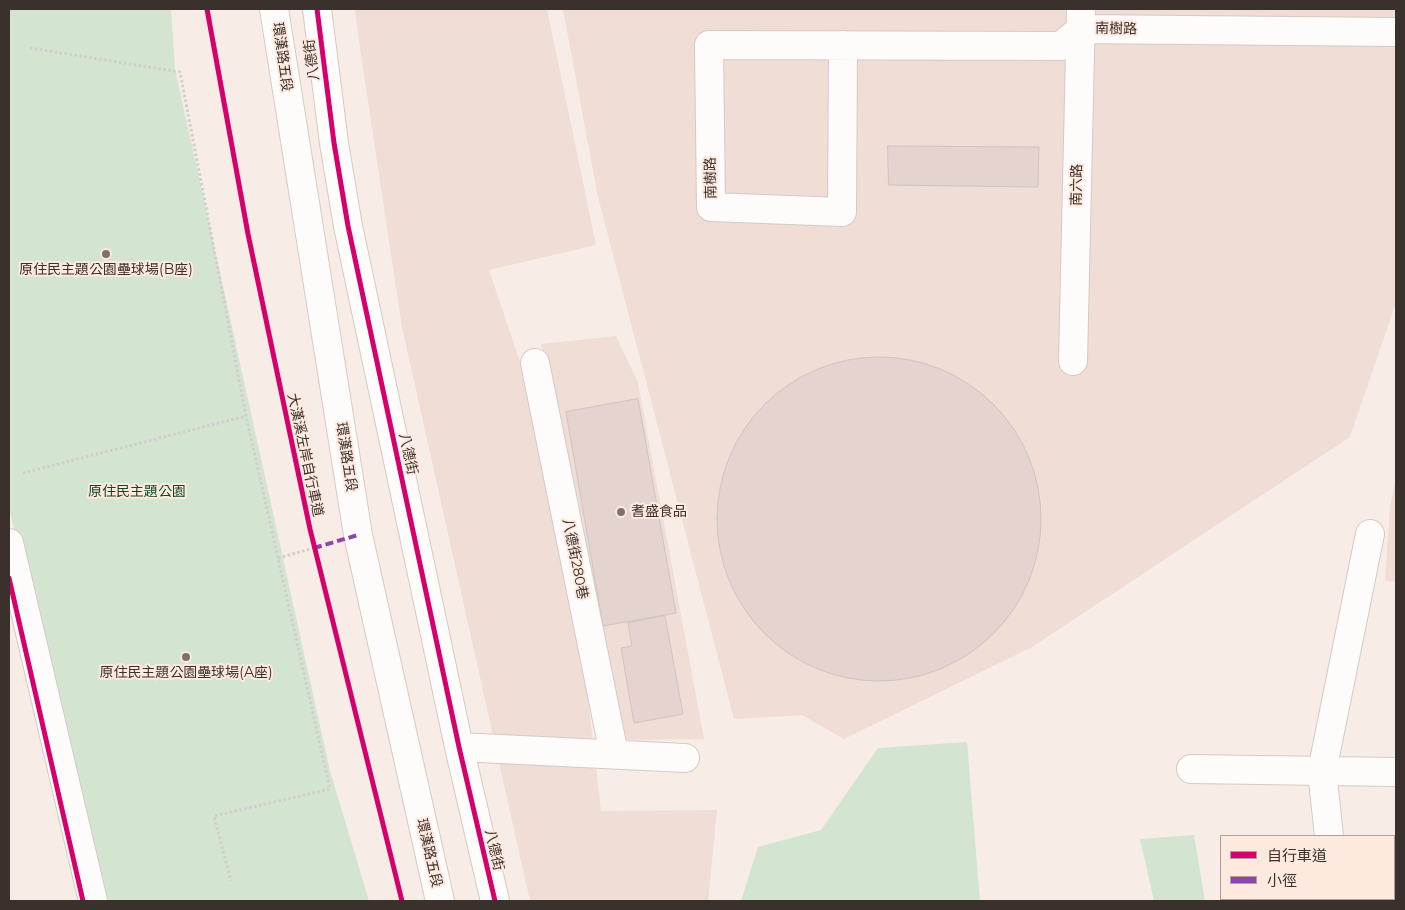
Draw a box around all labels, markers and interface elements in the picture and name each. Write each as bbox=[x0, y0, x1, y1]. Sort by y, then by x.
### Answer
street label: 南樹路 bbox=[1095, 20, 1137, 38]
street label: 環漢路五段 bbox=[269, 21, 295, 93]
street label: 八德街 bbox=[301, 38, 323, 82]
street label: 南樹路 bbox=[702, 157, 720, 199]
street label: 南六路 bbox=[1068, 164, 1086, 206]
marker: 原住民主題公園壘球場(B座) bbox=[100, 248, 112, 260]
place label: 原住民主題公園壘球場(B座) bbox=[19, 262, 193, 278]
street label: 大漢溪左岸自行車道 bbox=[284, 392, 326, 518]
street label: 環漢路五段 bbox=[332, 421, 360, 493]
street label: 八德街 bbox=[395, 432, 421, 476]
park label: 原住民主題公園 bbox=[88, 484, 186, 500]
place label: 耆盛食品 bbox=[631, 504, 687, 520]
marker: 耆盛食品 bbox=[615, 506, 627, 518]
street label: 八德街280巷 bbox=[559, 517, 591, 601]
marker: 原住民主題公園壘球場(A座) bbox=[180, 651, 192, 663]
place label: 原住民主題公園壘球場(A座) bbox=[99, 665, 273, 681]
street label: 環漢路五段 bbox=[413, 817, 445, 889]
street label: 八德街 bbox=[481, 828, 507, 872]
legend bbox=[1220, 835, 1395, 900]
text: 自行車道 bbox=[1267, 846, 1327, 865]
text: 小徑 bbox=[1267, 871, 1297, 890]

